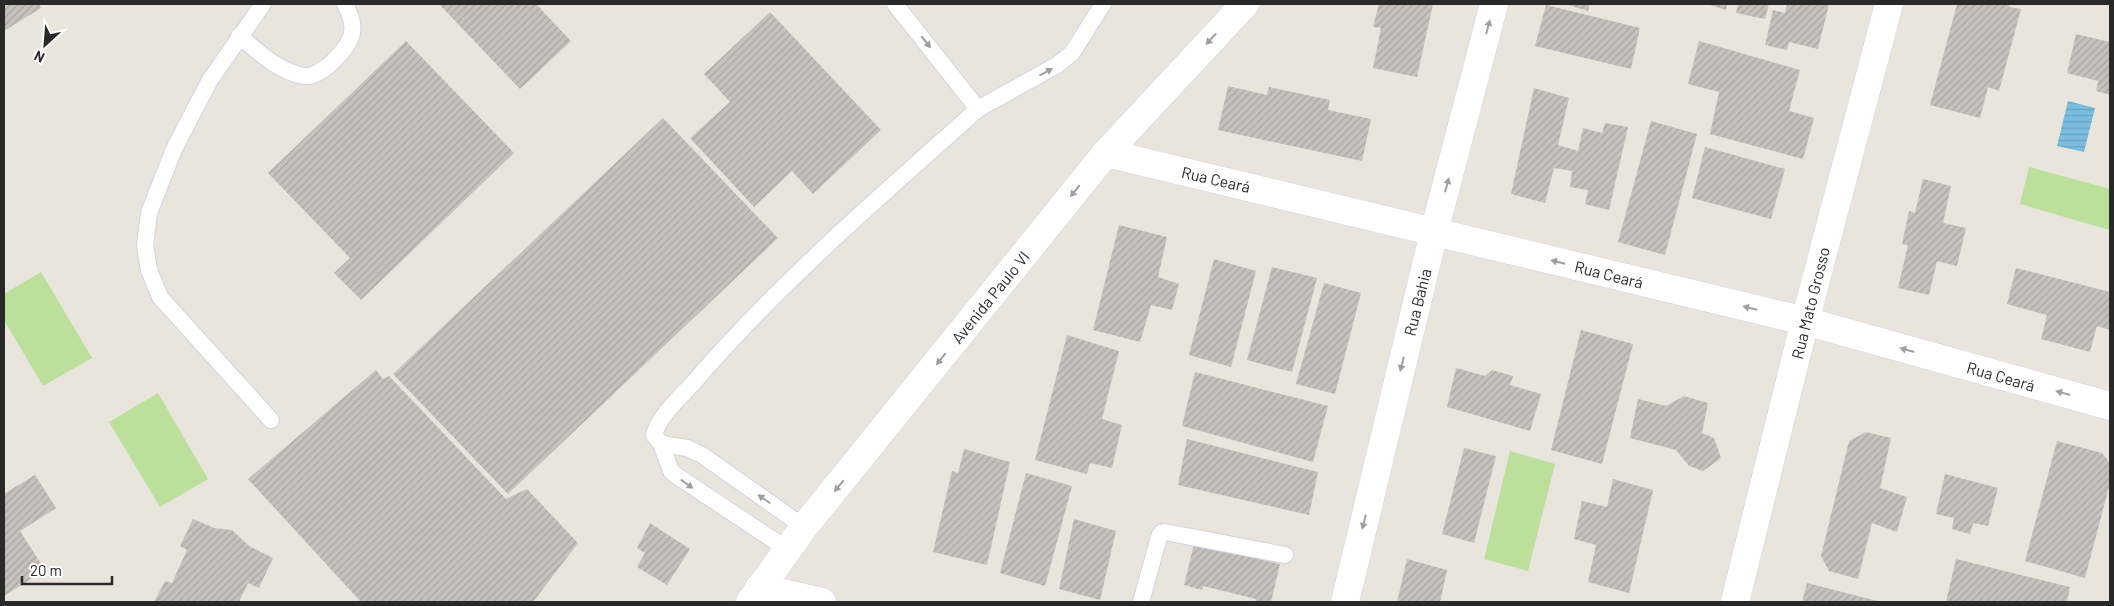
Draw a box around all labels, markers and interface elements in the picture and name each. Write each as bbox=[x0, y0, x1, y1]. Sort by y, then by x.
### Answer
north arrow bbox=[20, 20, 70, 70]
one-way arrow bbox=[1484, 20, 1492, 35]
one-way arrow bbox=[1205, 33, 1217, 45]
one-way arrow bbox=[920, 35, 931, 48]
text: N bbox=[31, 47, 47, 67]
one-way arrow bbox=[1039, 67, 1052, 76]
street label: Rua Ceará bbox=[1180, 162, 1252, 196]
one-way arrow bbox=[1443, 177, 1451, 192]
one-way arrow bbox=[1070, 184, 1081, 197]
street label: Rua Mato Grosso bbox=[1787, 245, 1833, 361]
street label: Avenida Paulo VI bbox=[947, 247, 1033, 347]
street label: Rua Ceará bbox=[1573, 256, 1645, 292]
one-way arrow bbox=[1550, 257, 1565, 265]
street label: Rua Bahia bbox=[1399, 266, 1435, 338]
one-way arrow bbox=[1742, 304, 1757, 312]
one-way arrow bbox=[1899, 345, 1914, 353]
one-way arrow bbox=[935, 352, 946, 365]
one-way arrow bbox=[1398, 357, 1406, 372]
street label: Rua Ceará bbox=[1965, 357, 2037, 395]
one-way arrow bbox=[2056, 389, 2071, 397]
one-way arrow bbox=[680, 479, 694, 489]
one-way arrow bbox=[833, 479, 844, 492]
one-way arrow bbox=[758, 494, 771, 504]
one-way arrow bbox=[1360, 515, 1368, 530]
scale bar bbox=[22, 554, 112, 586]
text: 20 m bbox=[30, 561, 62, 579]

